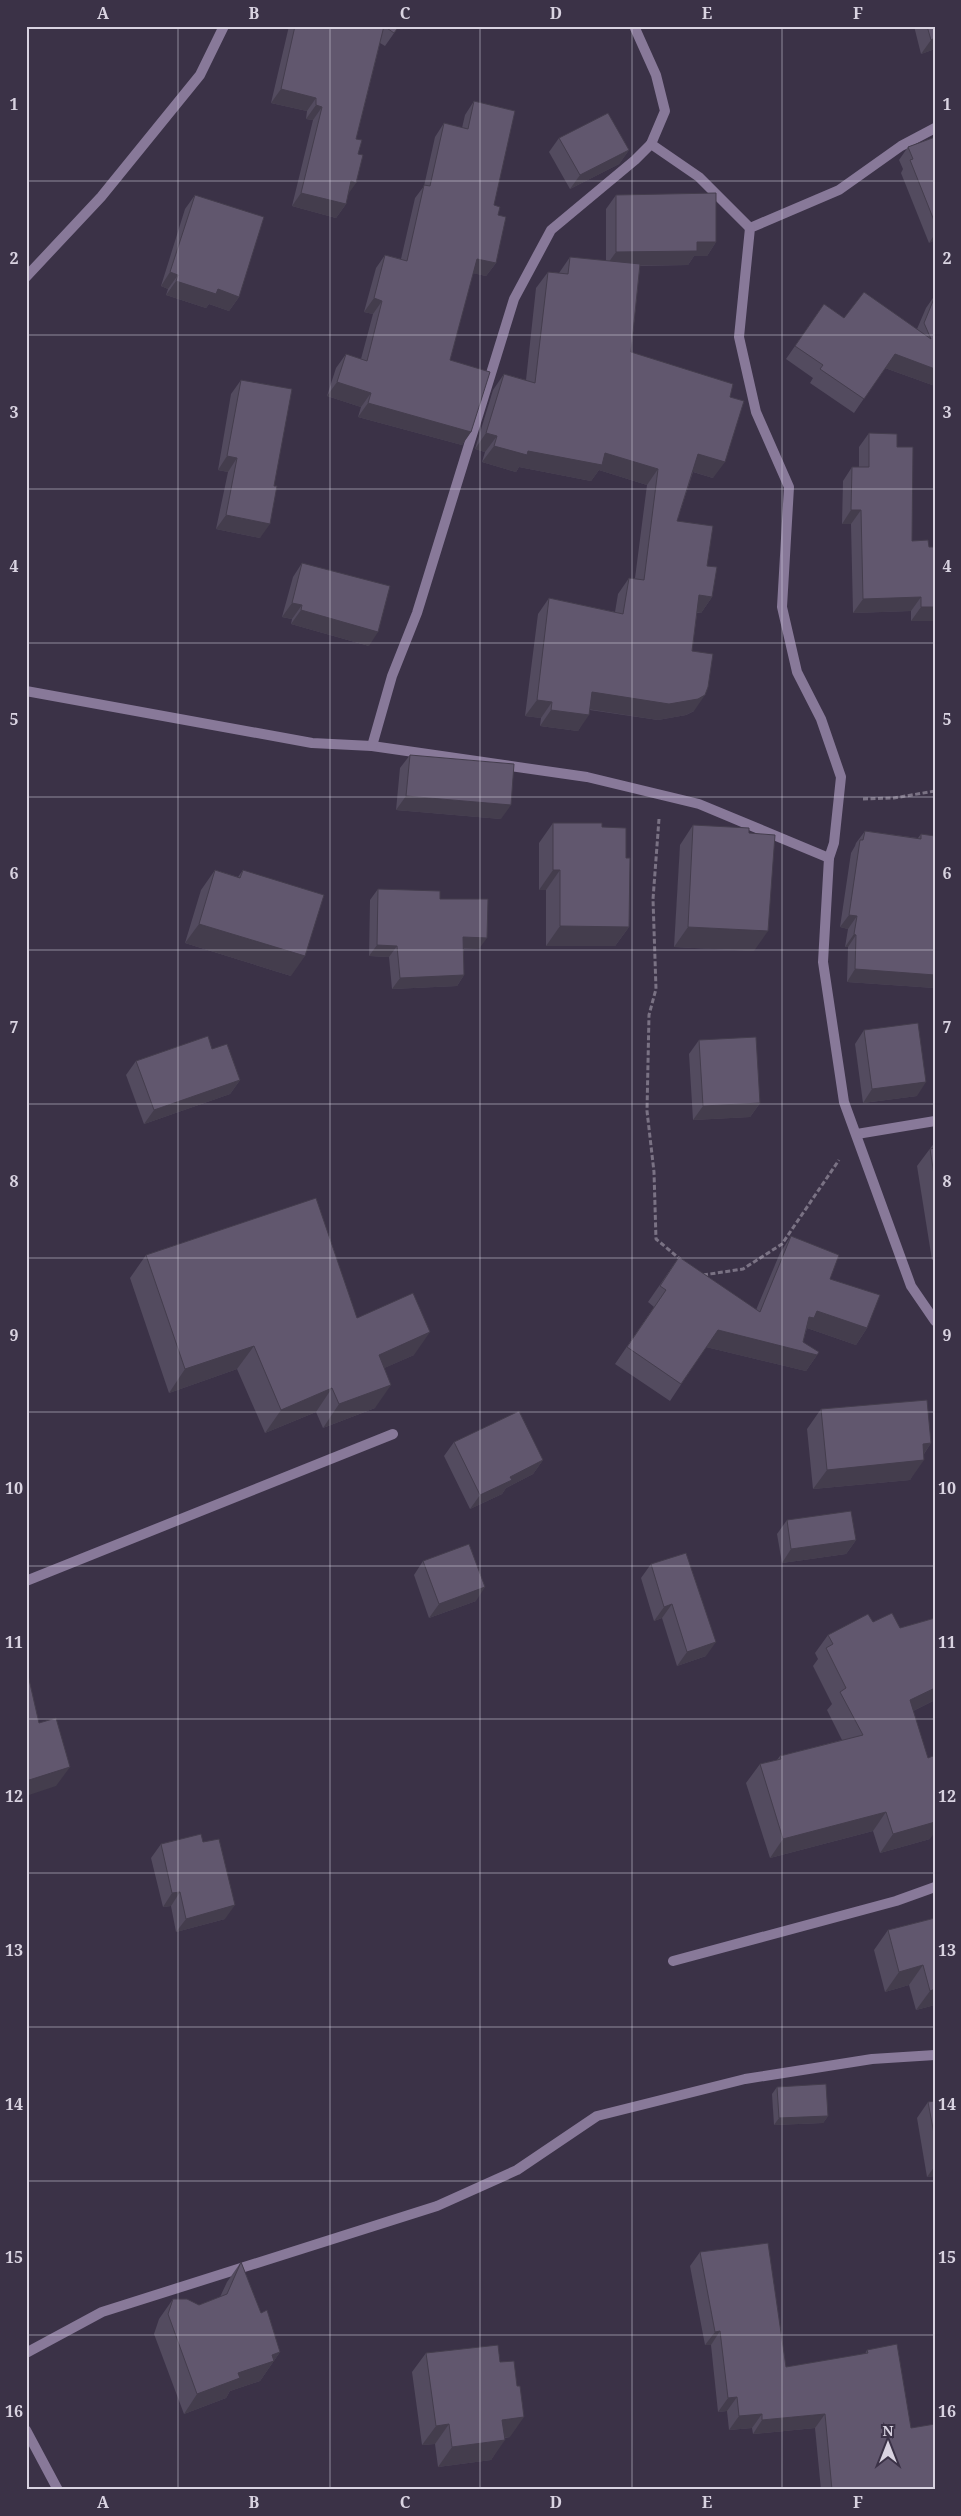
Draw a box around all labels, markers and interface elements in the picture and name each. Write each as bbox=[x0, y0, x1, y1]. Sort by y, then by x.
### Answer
text: A bbox=[97, 2, 110, 24]
text: B bbox=[249, 2, 260, 24]
text: C bbox=[400, 2, 411, 24]
text: D bbox=[550, 2, 562, 24]
text: E bbox=[702, 2, 712, 24]
text: F bbox=[853, 2, 863, 24]
text: 1 bbox=[9, 93, 19, 115]
text: 1 bbox=[942, 93, 952, 115]
text: 2 bbox=[9, 247, 19, 269]
text: 2 bbox=[942, 247, 952, 269]
text: 3 bbox=[9, 401, 19, 423]
text: 3 bbox=[942, 401, 952, 423]
text: 4 bbox=[9, 555, 19, 577]
text: 4 bbox=[942, 555, 952, 577]
text: 5 bbox=[9, 708, 19, 730]
text: 5 bbox=[942, 708, 952, 730]
text: 6 bbox=[9, 862, 19, 884]
text: 6 bbox=[942, 862, 952, 884]
text: 7 bbox=[9, 1016, 19, 1038]
text: 7 bbox=[942, 1016, 952, 1038]
text: 8 bbox=[9, 1170, 19, 1192]
text: 8 bbox=[942, 1170, 952, 1192]
text: 9 bbox=[9, 1324, 19, 1346]
text: 9 bbox=[942, 1324, 952, 1346]
text: 10 bbox=[5, 1477, 23, 1499]
text: 10 bbox=[938, 1477, 956, 1499]
text: 11 bbox=[5, 1631, 23, 1653]
text: 11 bbox=[938, 1631, 956, 1653]
text: 12 bbox=[5, 1785, 23, 1807]
text: 12 bbox=[938, 1785, 956, 1807]
text: 13 bbox=[5, 1939, 23, 1961]
text: 13 bbox=[938, 1939, 956, 1961]
text: 14 bbox=[5, 2093, 23, 2115]
text: 14 bbox=[938, 2093, 956, 2115]
text: 15 bbox=[5, 2246, 23, 2268]
text: 15 bbox=[938, 2246, 956, 2268]
text: 16 bbox=[5, 2400, 23, 2422]
text: 16 bbox=[938, 2400, 956, 2422]
north arrow bbox=[864, 2418, 914, 2468]
text: N bbox=[882, 2421, 894, 2440]
text: A bbox=[97, 2491, 110, 2513]
text: B bbox=[249, 2491, 260, 2513]
text: C bbox=[400, 2491, 411, 2513]
text: D bbox=[550, 2491, 562, 2513]
text: E bbox=[702, 2491, 712, 2513]
text: F bbox=[853, 2491, 863, 2513]

